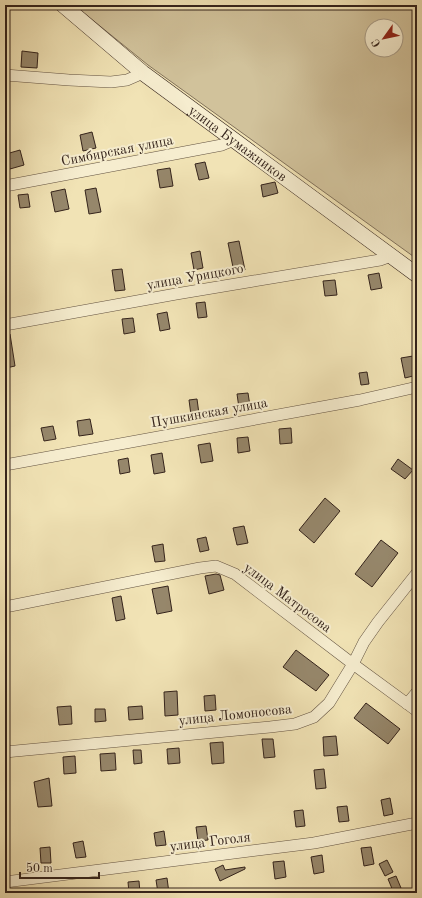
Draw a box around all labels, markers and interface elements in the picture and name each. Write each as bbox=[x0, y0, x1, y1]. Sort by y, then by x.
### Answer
north arrow bbox=[364, 18, 404, 58]
text: С bbox=[370, 37, 383, 49]
street label: улица Бумажников bbox=[186, 103, 289, 185]
street label: Симбирская улица bbox=[60, 133, 174, 169]
street label: улица Урицкого bbox=[146, 262, 245, 292]
street label: Пушкинская улица bbox=[150, 396, 269, 430]
street label: улица Матросова bbox=[241, 560, 334, 635]
street label: улица Ломоносова bbox=[178, 702, 293, 728]
street label: улица Гоголя bbox=[169, 830, 251, 854]
scale bar bbox=[20, 854, 99, 880]
text: 50 m bbox=[26, 862, 53, 875]

